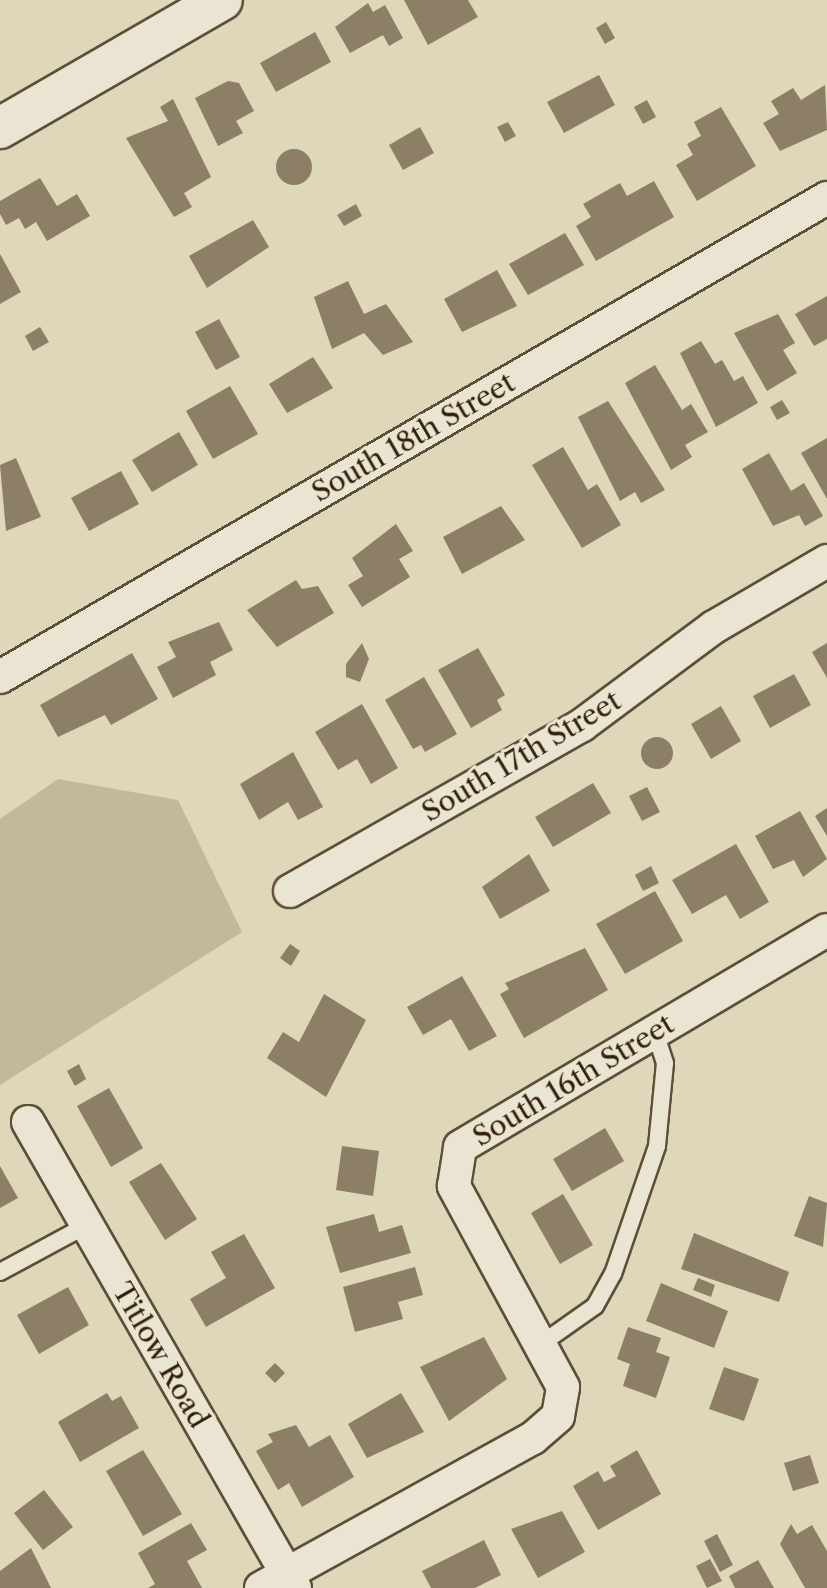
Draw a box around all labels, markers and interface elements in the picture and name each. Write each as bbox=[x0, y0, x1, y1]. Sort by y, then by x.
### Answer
street label: South 18th Street bbox=[306, 365, 520, 509]
street label: South 17th Street bbox=[416, 683, 626, 829]
street label: South 16th Street bbox=[466, 1007, 680, 1153]
street label: Titlow Road bbox=[106, 1276, 216, 1434]

